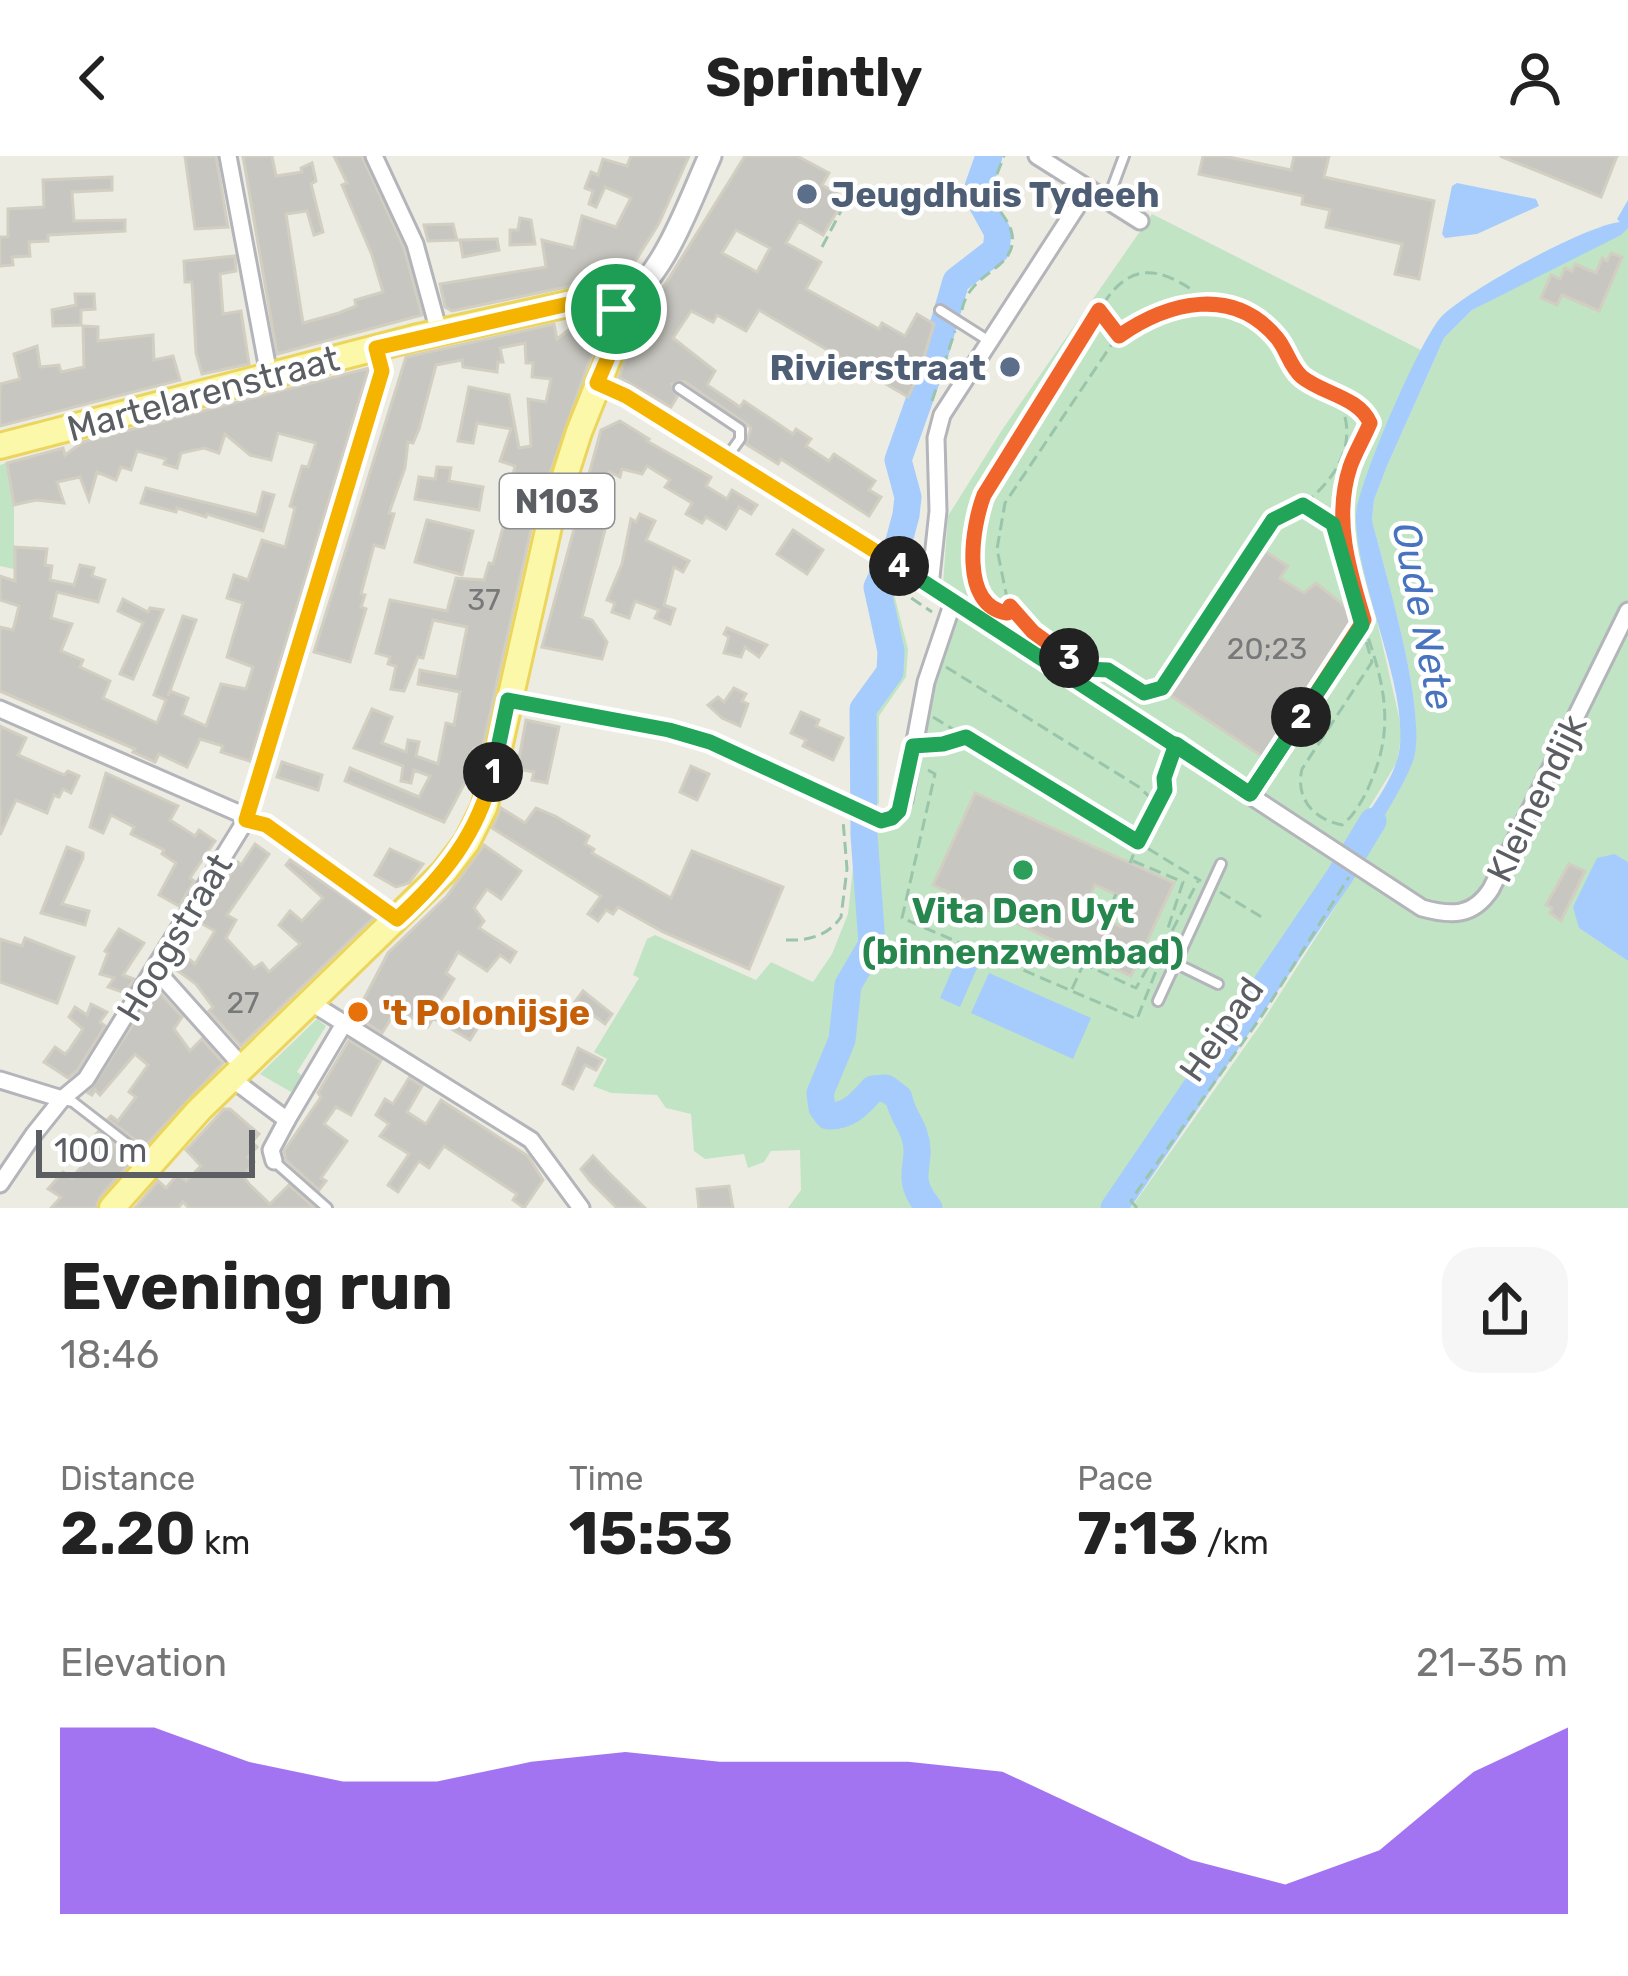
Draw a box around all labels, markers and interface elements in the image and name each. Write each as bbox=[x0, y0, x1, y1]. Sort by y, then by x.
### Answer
icon: back bbox=[60, 45, 126, 111]
icon: person bbox=[1502, 45, 1568, 111]
text: Sprintly bbox=[705, 46, 923, 110]
place label: Jeugdhuis Tydeeh bbox=[831, 173, 1160, 216]
marker: Jeugdhuis Tydeeh bbox=[794, 181, 820, 207]
pin bbox=[565, 258, 667, 360]
icon: arrive bbox=[583, 276, 649, 342]
street label: Martelarenstraat bbox=[62, 337, 344, 450]
place label: Rivierstraat bbox=[770, 346, 986, 389]
marker: Rivierstraat bbox=[997, 354, 1023, 380]
road number: N103 bbox=[500, 474, 614, 528]
water label: Oude Nete bbox=[1382, 519, 1464, 714]
pin: 4 bbox=[869, 536, 929, 596]
text: 4 bbox=[888, 546, 910, 585]
house number: 37 bbox=[467, 582, 501, 618]
pin: 3 bbox=[1039, 628, 1099, 688]
house number: 20;23 bbox=[1227, 631, 1307, 667]
text: 3 bbox=[1058, 638, 1080, 677]
pin: 2 bbox=[1271, 687, 1331, 747]
text: 2 bbox=[1290, 697, 1312, 736]
street label: Kleinendijk bbox=[1477, 707, 1596, 889]
pin: 1 bbox=[463, 742, 523, 802]
text: 1 bbox=[485, 752, 501, 791]
street label: Hoogstraat bbox=[108, 846, 241, 1029]
marker: Vita Den Uyt (binnenzwembad) bbox=[1010, 857, 1036, 883]
place label: Vita Den Uyt (binnenzwembad) bbox=[862, 889, 1184, 973]
street label: Heipad bbox=[1170, 969, 1273, 1090]
house number: 27 bbox=[227, 985, 260, 1021]
place label: 't Polonijsje bbox=[382, 991, 590, 1034]
marker: 't Polonijsje bbox=[345, 999, 371, 1025]
scale bar bbox=[36, 1124, 255, 1177]
text: 100 m bbox=[54, 1131, 147, 1170]
text: Evening run bbox=[60, 1247, 453, 1326]
button: share bbox=[1442, 1247, 1568, 1373]
text: 18:46 bbox=[60, 1332, 159, 1378]
text: Distance bbox=[60, 1459, 195, 1498]
text: Time bbox=[569, 1459, 643, 1498]
text: Pace bbox=[1077, 1459, 1153, 1498]
text: 2.20 bbox=[60, 1498, 196, 1569]
text: 15:53 bbox=[569, 1498, 733, 1569]
text: 7:13 bbox=[1077, 1498, 1199, 1569]
text: km bbox=[196, 1523, 250, 1562]
text: /km bbox=[1199, 1523, 1269, 1562]
text: Elevation bbox=[60, 1640, 227, 1686]
text: 21–35 m bbox=[1416, 1640, 1568, 1686]

